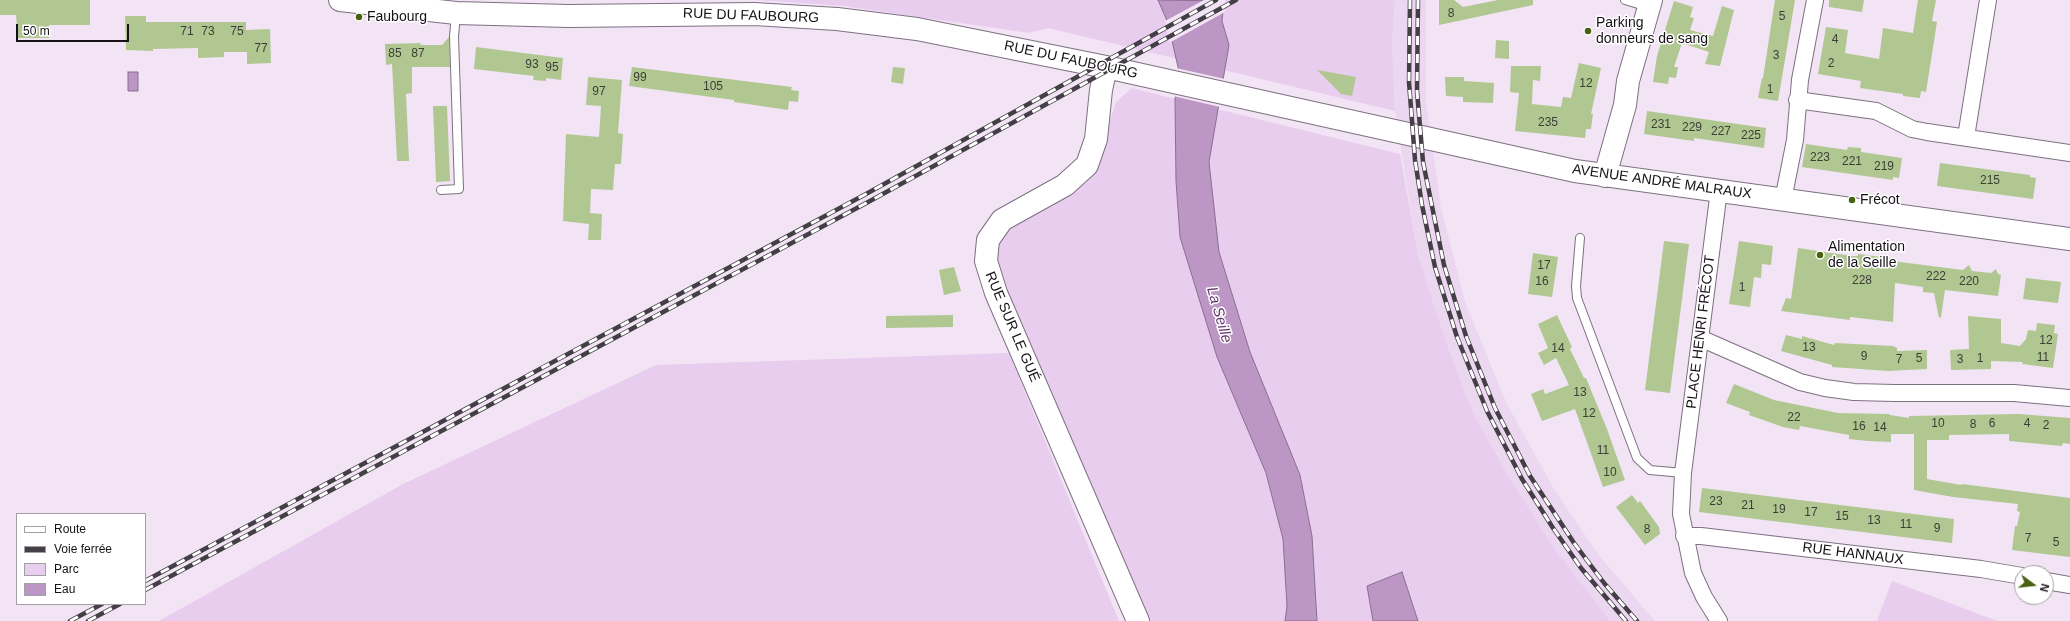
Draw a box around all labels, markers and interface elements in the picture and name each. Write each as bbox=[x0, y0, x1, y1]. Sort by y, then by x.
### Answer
street label: RUE DU FAUBOURG bbox=[683, 5, 819, 27]
house number: 8 bbox=[1448, 7, 1454, 21]
place label: Faubourg bbox=[367, 9, 427, 25]
house number: 5 bbox=[1779, 10, 1785, 24]
marker: Faubourg bbox=[354, 12, 364, 22]
place label: Parking donneurs de sang bbox=[1596, 15, 1708, 48]
scale bar bbox=[18, 16, 131, 42]
text: 50 m bbox=[23, 24, 50, 38]
house number: 71 bbox=[180, 25, 194, 39]
house number: 73 bbox=[201, 25, 215, 39]
house number: 75 bbox=[230, 25, 244, 39]
marker: Parking donneurs de sang bbox=[1583, 26, 1593, 36]
house number: 4 bbox=[1832, 33, 1838, 47]
street label: RUE DU FAUBOURG bbox=[1003, 38, 1139, 82]
house number: 77 bbox=[254, 42, 268, 56]
house number: 85 bbox=[388, 47, 402, 61]
house number: 87 bbox=[411, 47, 425, 61]
house number: 3 bbox=[1773, 49, 1779, 63]
house number: 2 bbox=[1828, 57, 1834, 71]
house number: 93 bbox=[525, 58, 539, 72]
house number: 95 bbox=[545, 61, 559, 75]
house number: 99 bbox=[633, 71, 647, 85]
house number: 12 bbox=[1579, 77, 1593, 91]
house number: 105 bbox=[703, 80, 723, 94]
house number: 1 bbox=[1767, 83, 1773, 97]
house number: 97 bbox=[592, 85, 606, 99]
house number: 235 bbox=[1538, 116, 1558, 130]
house number: 231 bbox=[1651, 118, 1671, 132]
house number: 229 bbox=[1682, 121, 1702, 135]
house number: 227 bbox=[1711, 125, 1731, 139]
house number: 225 bbox=[1741, 129, 1761, 143]
house number: 223 bbox=[1810, 151, 1830, 165]
house number: 221 bbox=[1842, 155, 1862, 169]
house number: 219 bbox=[1874, 160, 1894, 174]
street label: AVENUE ANDRÉ MALRAUX bbox=[1571, 161, 1753, 203]
house number: 215 bbox=[1980, 174, 2000, 188]
place label: Frécot bbox=[1860, 192, 1900, 208]
marker: Frécot bbox=[1847, 195, 1857, 205]
place label: Alimentation de la Seille bbox=[1828, 239, 1905, 272]
marker: Alimentation de la Seille bbox=[1815, 250, 1825, 260]
street label: PLACE HENRI FRÉCOT bbox=[1683, 254, 1719, 410]
house number: 17 bbox=[1537, 259, 1551, 273]
street label: RUE SUR LE GUÉ bbox=[981, 269, 1043, 385]
house number: 222 bbox=[1926, 270, 1946, 284]
house number: 228 bbox=[1852, 274, 1872, 288]
house number: 16 bbox=[1535, 275, 1549, 289]
house number: 220 bbox=[1959, 275, 1979, 289]
house number: 1 bbox=[1739, 281, 1745, 295]
water label: La Seille bbox=[1202, 285, 1236, 345]
house number: 12 bbox=[2039, 334, 2053, 348]
house number: 13 bbox=[1802, 341, 1816, 355]
house number: 14 bbox=[1551, 342, 1565, 356]
house number: 9 bbox=[1861, 350, 1867, 364]
house number: 11 bbox=[2037, 351, 2049, 365]
house number: 5 bbox=[1916, 352, 1922, 366]
house number: 1 bbox=[1977, 352, 1983, 366]
house number: 7 bbox=[1896, 353, 1902, 367]
house number: 3 bbox=[1957, 353, 1963, 367]
house number: 13 bbox=[1573, 386, 1587, 400]
house number: 12 bbox=[1582, 407, 1596, 421]
house number: 22 bbox=[1787, 411, 1801, 425]
house number: 10 bbox=[1931, 417, 1945, 431]
house number: 6 bbox=[1989, 417, 1995, 431]
house number: 4 bbox=[2024, 417, 2030, 431]
house number: 8 bbox=[1970, 418, 1976, 432]
house number: 2 bbox=[2043, 419, 2049, 433]
house number: 16 bbox=[1852, 420, 1866, 434]
house number: 14 bbox=[1873, 421, 1887, 435]
house number: 11 bbox=[1597, 444, 1609, 458]
house number: 10 bbox=[1603, 466, 1617, 480]
house number: 23 bbox=[1709, 495, 1723, 509]
house number: 21 bbox=[1741, 499, 1755, 513]
house number: 19 bbox=[1772, 503, 1786, 517]
house number: 17 bbox=[1804, 506, 1818, 520]
house number: 15 bbox=[1835, 510, 1849, 524]
legend bbox=[16, 513, 146, 605]
house number: 13 bbox=[1867, 514, 1881, 528]
house number: 11 bbox=[1900, 518, 1912, 532]
text: Route bbox=[54, 522, 86, 536]
house number: 9 bbox=[1934, 522, 1940, 536]
house number: 8 bbox=[1644, 523, 1650, 537]
house number: 7 bbox=[2025, 532, 2031, 546]
house number: 5 bbox=[2053, 536, 2059, 550]
street label: RUE HANNAUX bbox=[1801, 539, 1905, 569]
text: Voie ferrée bbox=[54, 542, 112, 556]
text: Parc bbox=[54, 562, 79, 576]
north arrow bbox=[2014, 565, 2054, 605]
text: Eau bbox=[54, 582, 75, 596]
text: N bbox=[2038, 582, 2051, 593]

